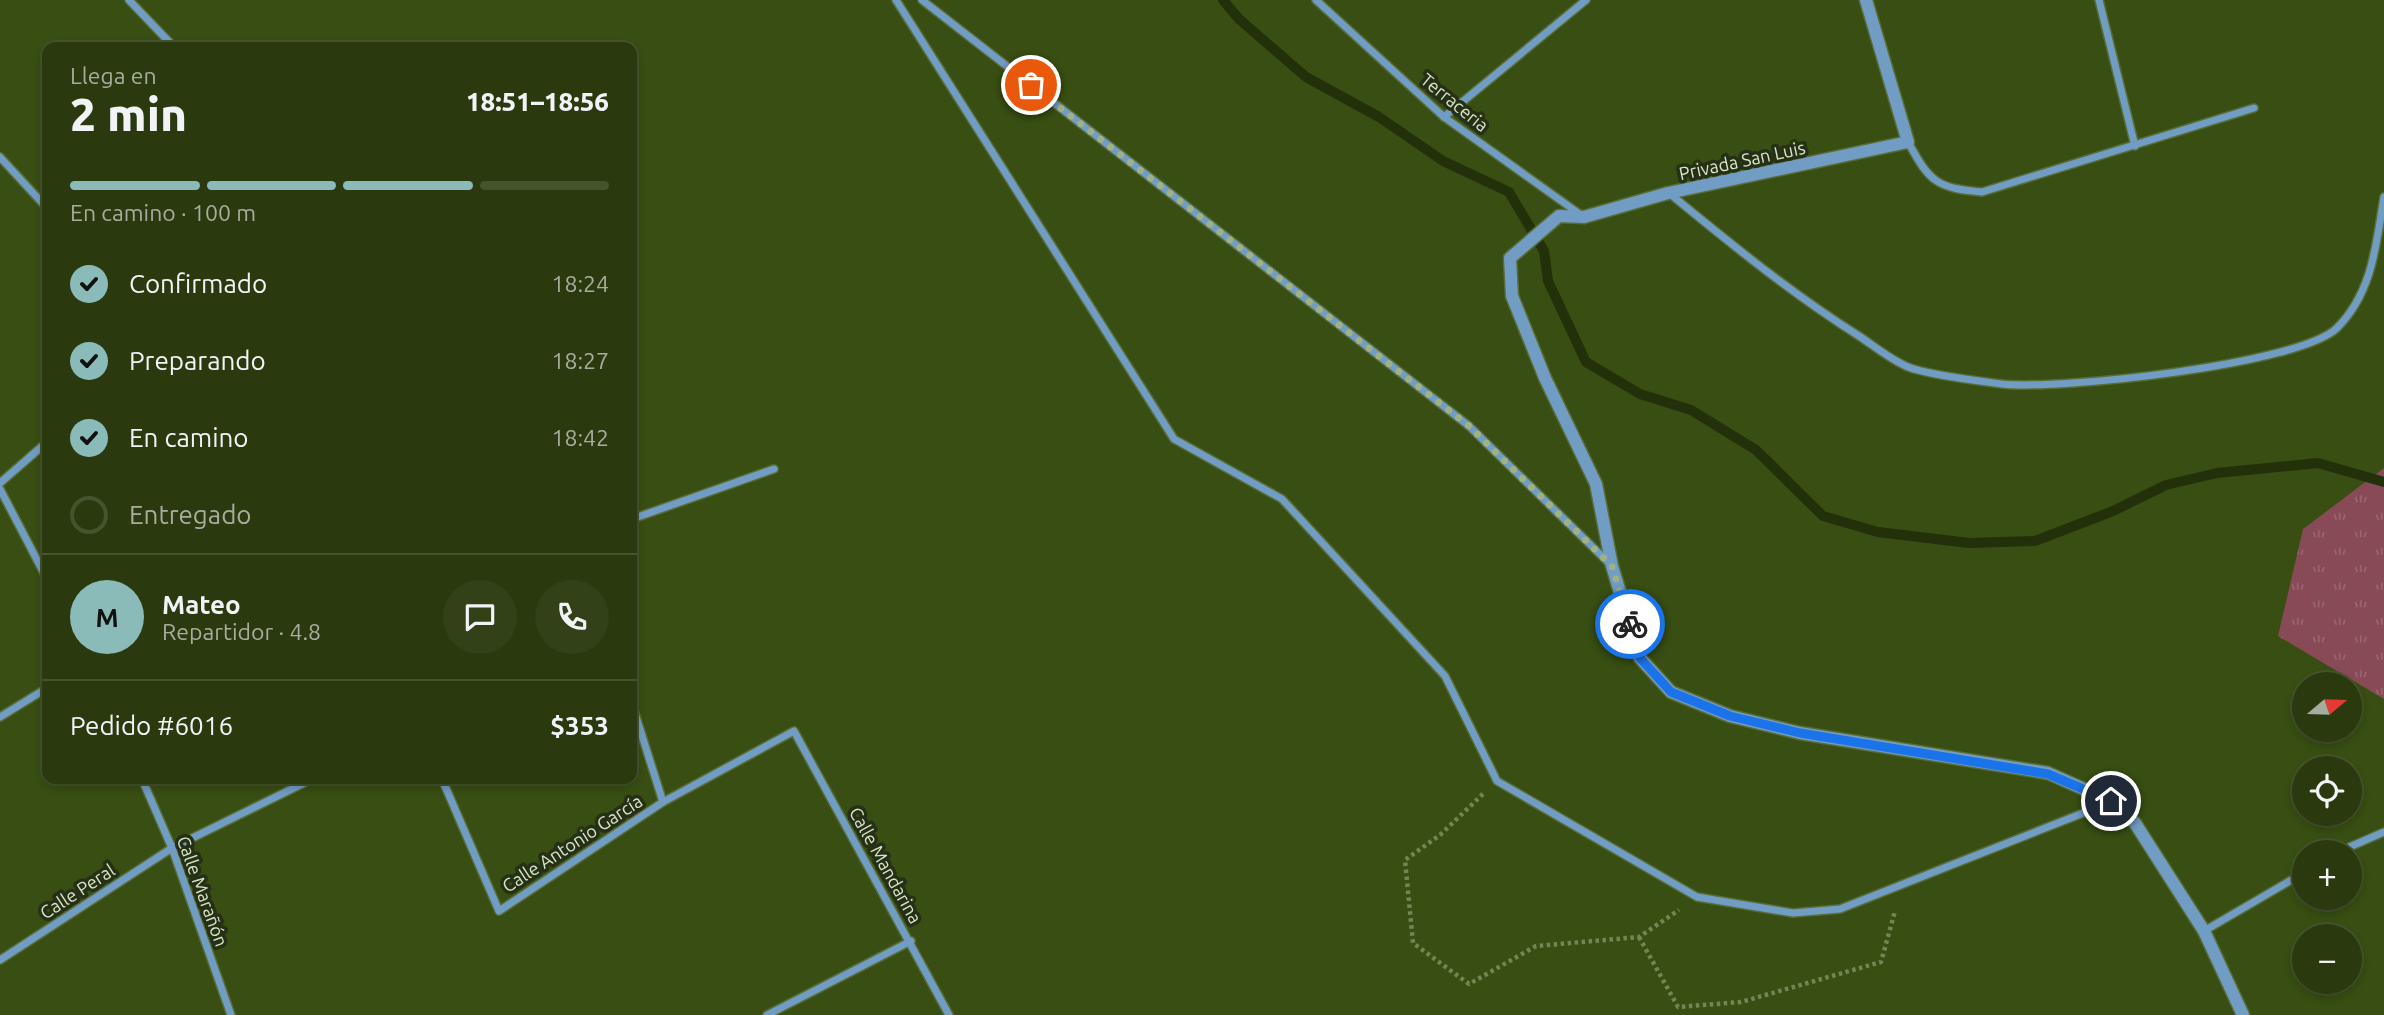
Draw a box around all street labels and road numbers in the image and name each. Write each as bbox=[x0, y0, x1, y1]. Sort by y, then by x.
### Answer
street label: Terraceria bbox=[1417, 69, 1493, 135]
street label: Privada San Luis bbox=[1677, 137, 1807, 183]
street label: Calle Antonio García bbox=[498, 790, 646, 896]
street label: Calle Mandarina bbox=[846, 804, 926, 926]
street label: Calle Marañón bbox=[174, 833, 232, 949]
street label: Calle Peral bbox=[36, 859, 118, 923]

